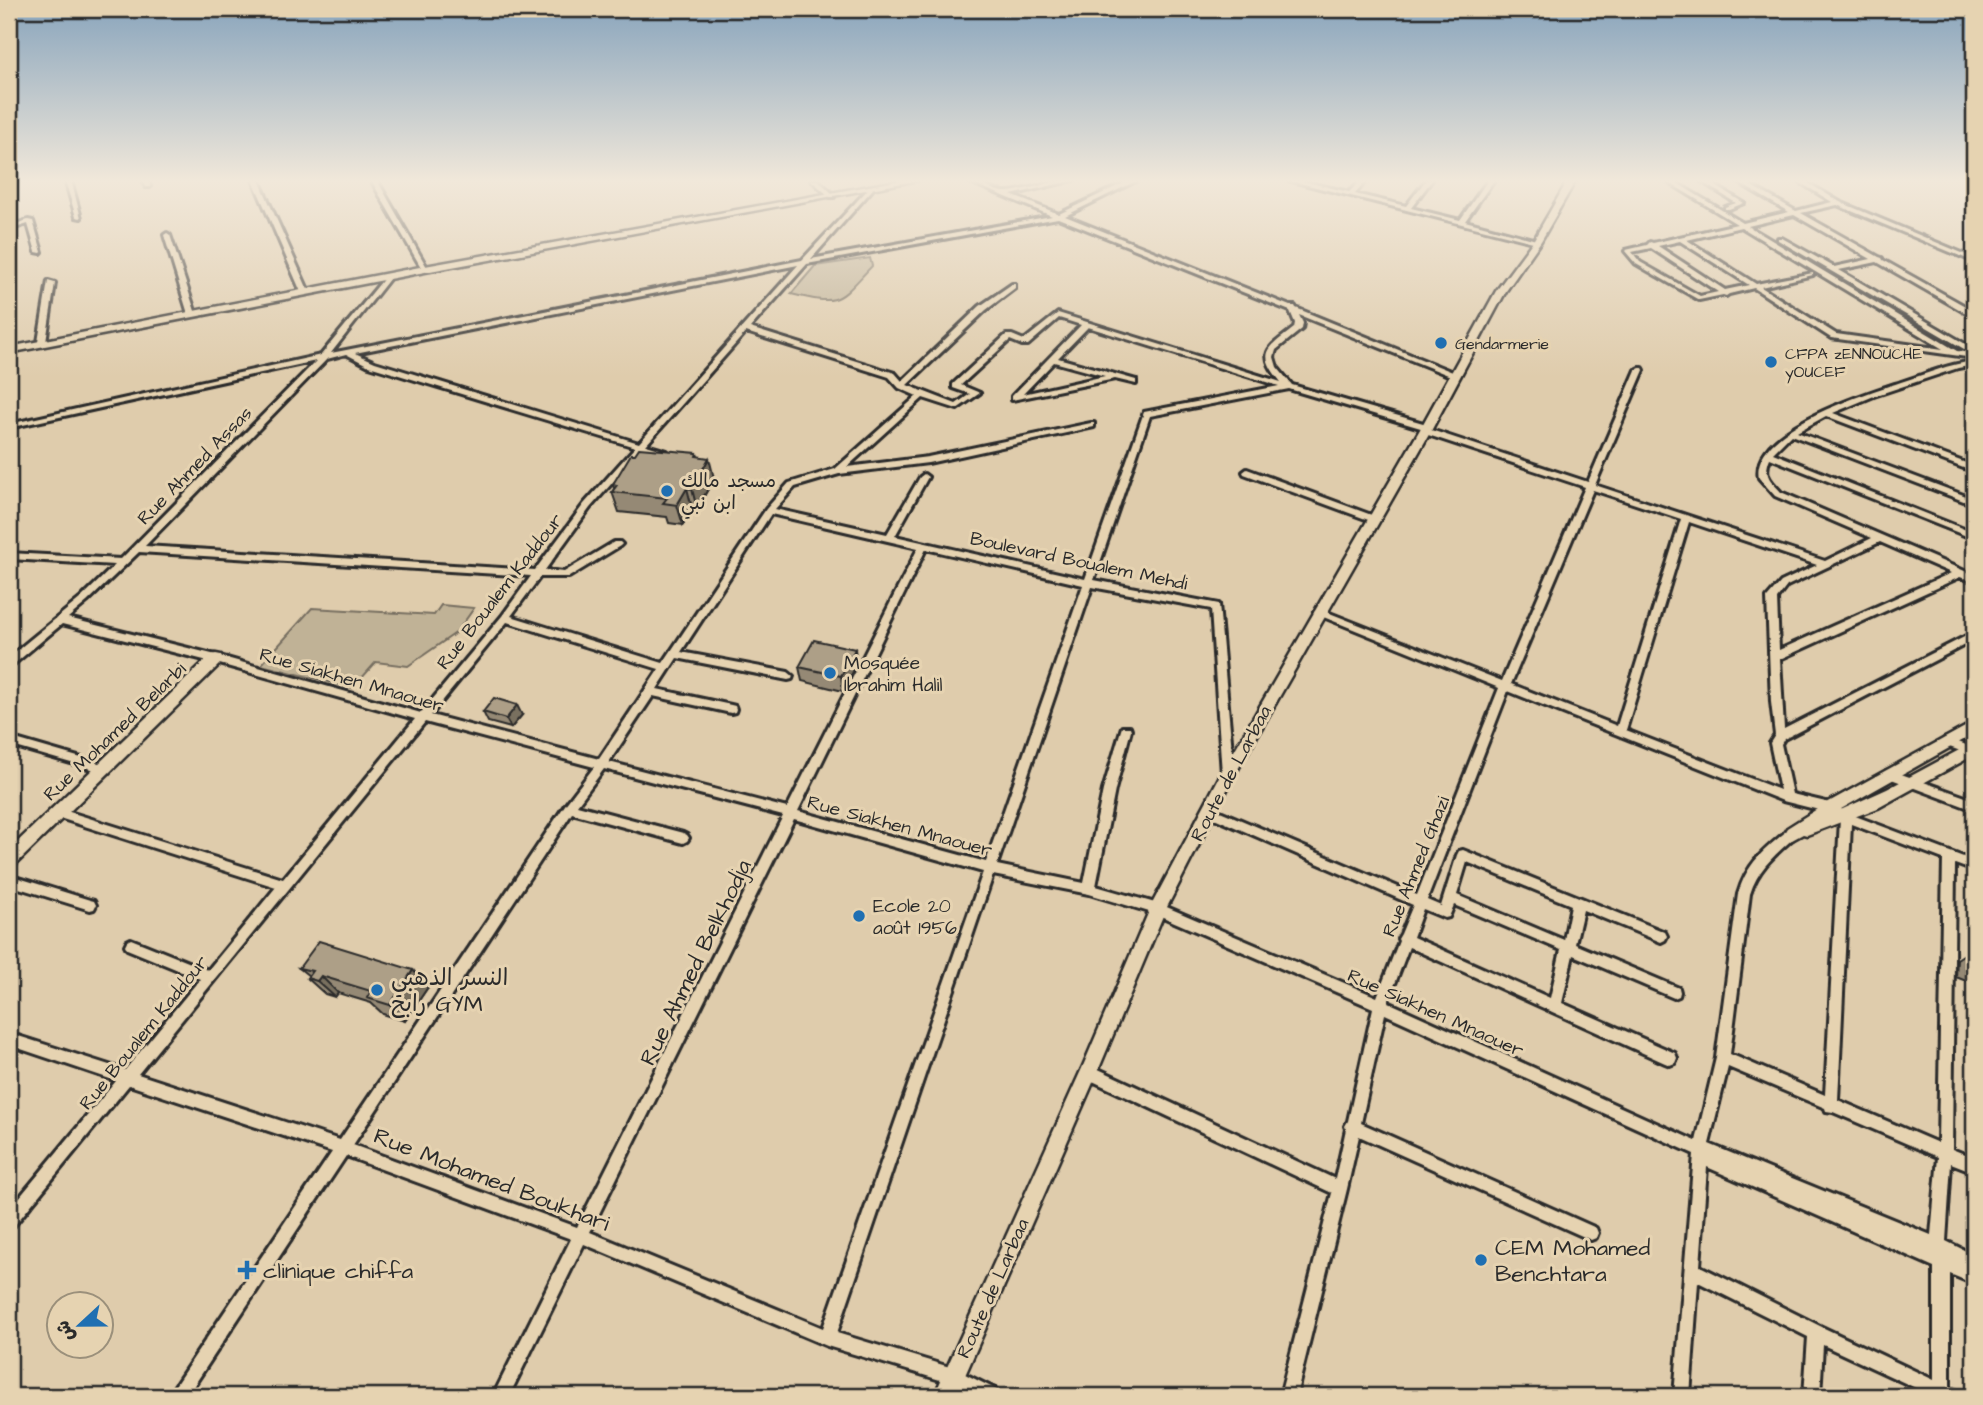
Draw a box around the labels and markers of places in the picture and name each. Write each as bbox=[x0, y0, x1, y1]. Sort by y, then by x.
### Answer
place label: Gendarmerie bbox=[1455, 333, 1549, 355]
marker: Gendarmerie bbox=[1433, 335, 1449, 351]
place label: CFPA zENNOUCHE yOUCEF bbox=[1785, 343, 1922, 384]
marker: CFPA zENNOUCHE yOUCEF bbox=[1763, 354, 1779, 370]
place label: مسجد مالك ابن نبي bbox=[681, 468, 776, 519]
marker: مسجد مالك ابن نبي bbox=[659, 483, 675, 499]
place label: Mosquée Ibrahim Halil bbox=[844, 650, 942, 699]
marker: Mosquée Ibrahim Halil bbox=[822, 665, 838, 681]
place label: Ecole 20 août 1956 bbox=[873, 893, 957, 942]
marker: Ecole 20 août 1956 bbox=[851, 908, 867, 924]
place label: النسر الذهبي رابح GYM bbox=[391, 962, 508, 1020]
marker: النسر الذهبي رابح GYM bbox=[369, 982, 385, 998]
place label: CEM Mohamed Benchtara bbox=[1495, 1232, 1651, 1290]
marker: CEM Mohamed Benchtara bbox=[1473, 1252, 1489, 1268]
place label: clinique chiffa bbox=[263, 1255, 414, 1287]
marker: clinique chiffa bbox=[237, 1260, 257, 1280]

